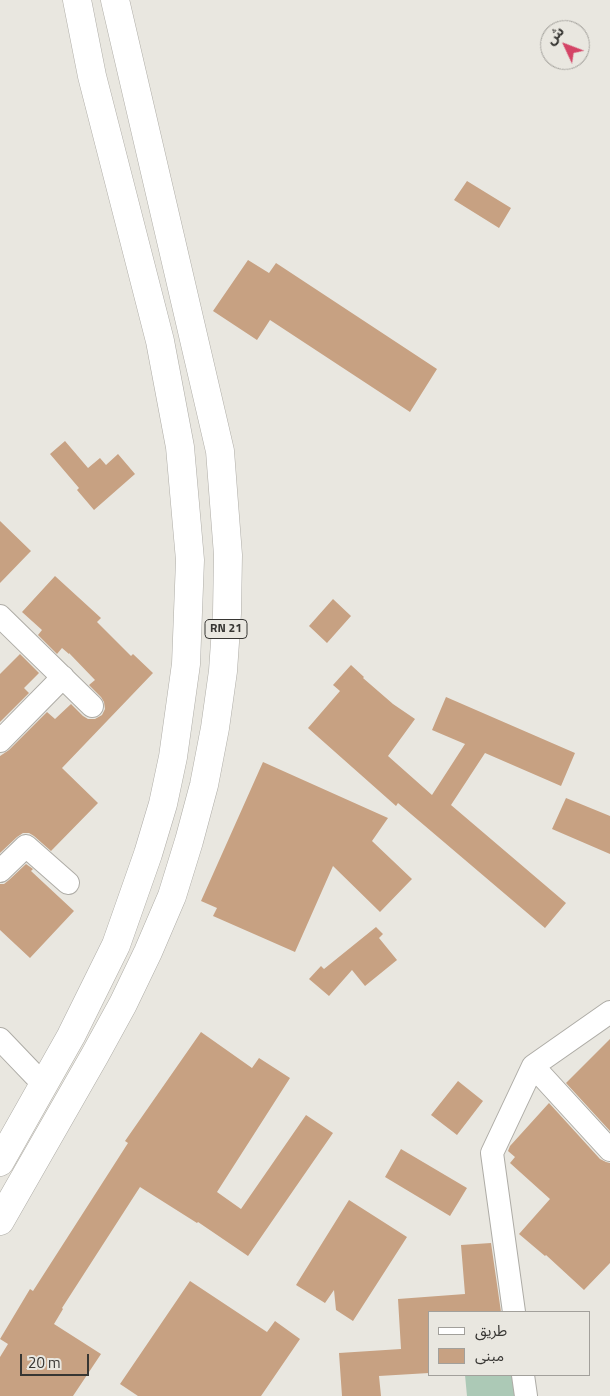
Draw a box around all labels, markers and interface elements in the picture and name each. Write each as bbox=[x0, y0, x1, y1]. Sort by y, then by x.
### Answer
north arrow bbox=[540, 20, 590, 70]
text: ش bbox=[540, 21, 569, 49]
road number: RN 21 bbox=[205, 620, 247, 638]
legend bbox=[428, 1311, 590, 1376]
text: طريق bbox=[475, 1319, 507, 1342]
scale bar bbox=[22, 1344, 91, 1376]
text: مبنى bbox=[475, 1344, 504, 1367]
text: 20 m bbox=[28, 1351, 61, 1374]

